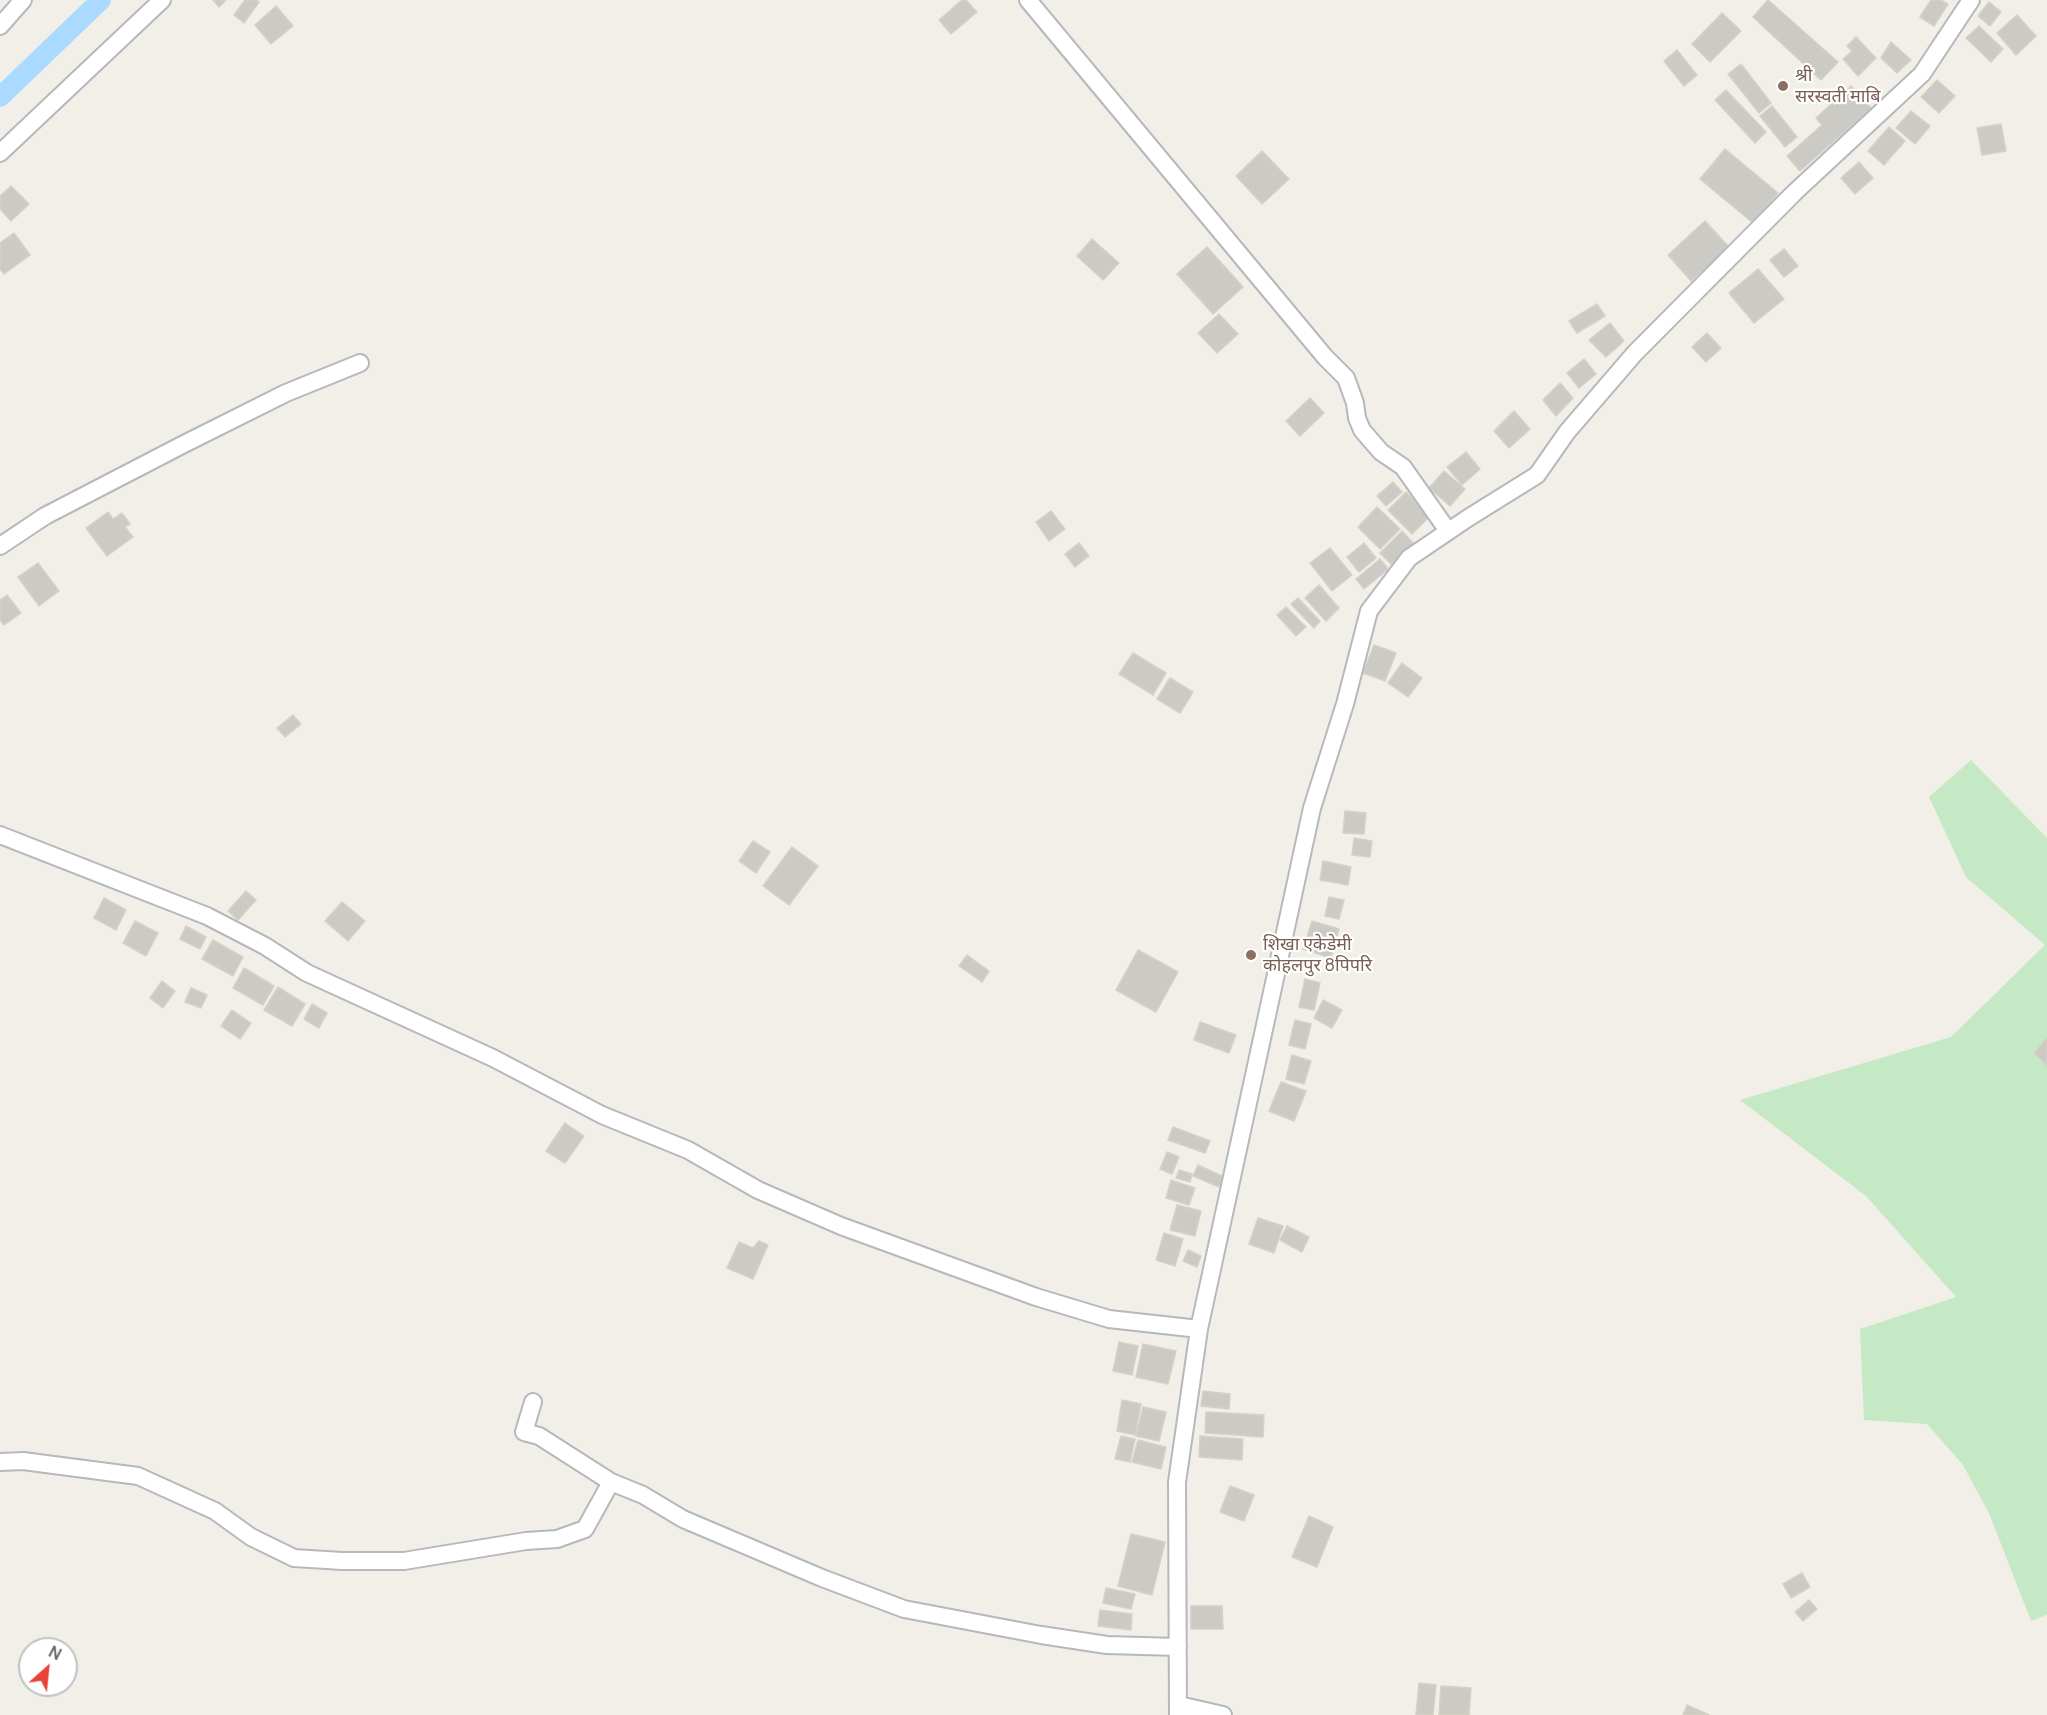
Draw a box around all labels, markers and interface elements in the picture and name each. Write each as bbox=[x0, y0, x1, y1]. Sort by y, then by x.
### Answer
place label: श्री सरस्वती माबि bbox=[1795, 65, 1880, 107]
marker: श्री सरस्वती माबि bbox=[1776, 79, 1790, 93]
place label: शिखा एकेडेमी कोहलपुर 8पिपरि bbox=[1263, 934, 1372, 976]
marker: शिखा एकेडेमी कोहलपुर 8पिपरि bbox=[1244, 948, 1258, 962]
north arrow bbox=[18, 1637, 78, 1697]
text: N bbox=[45, 1640, 65, 1665]

